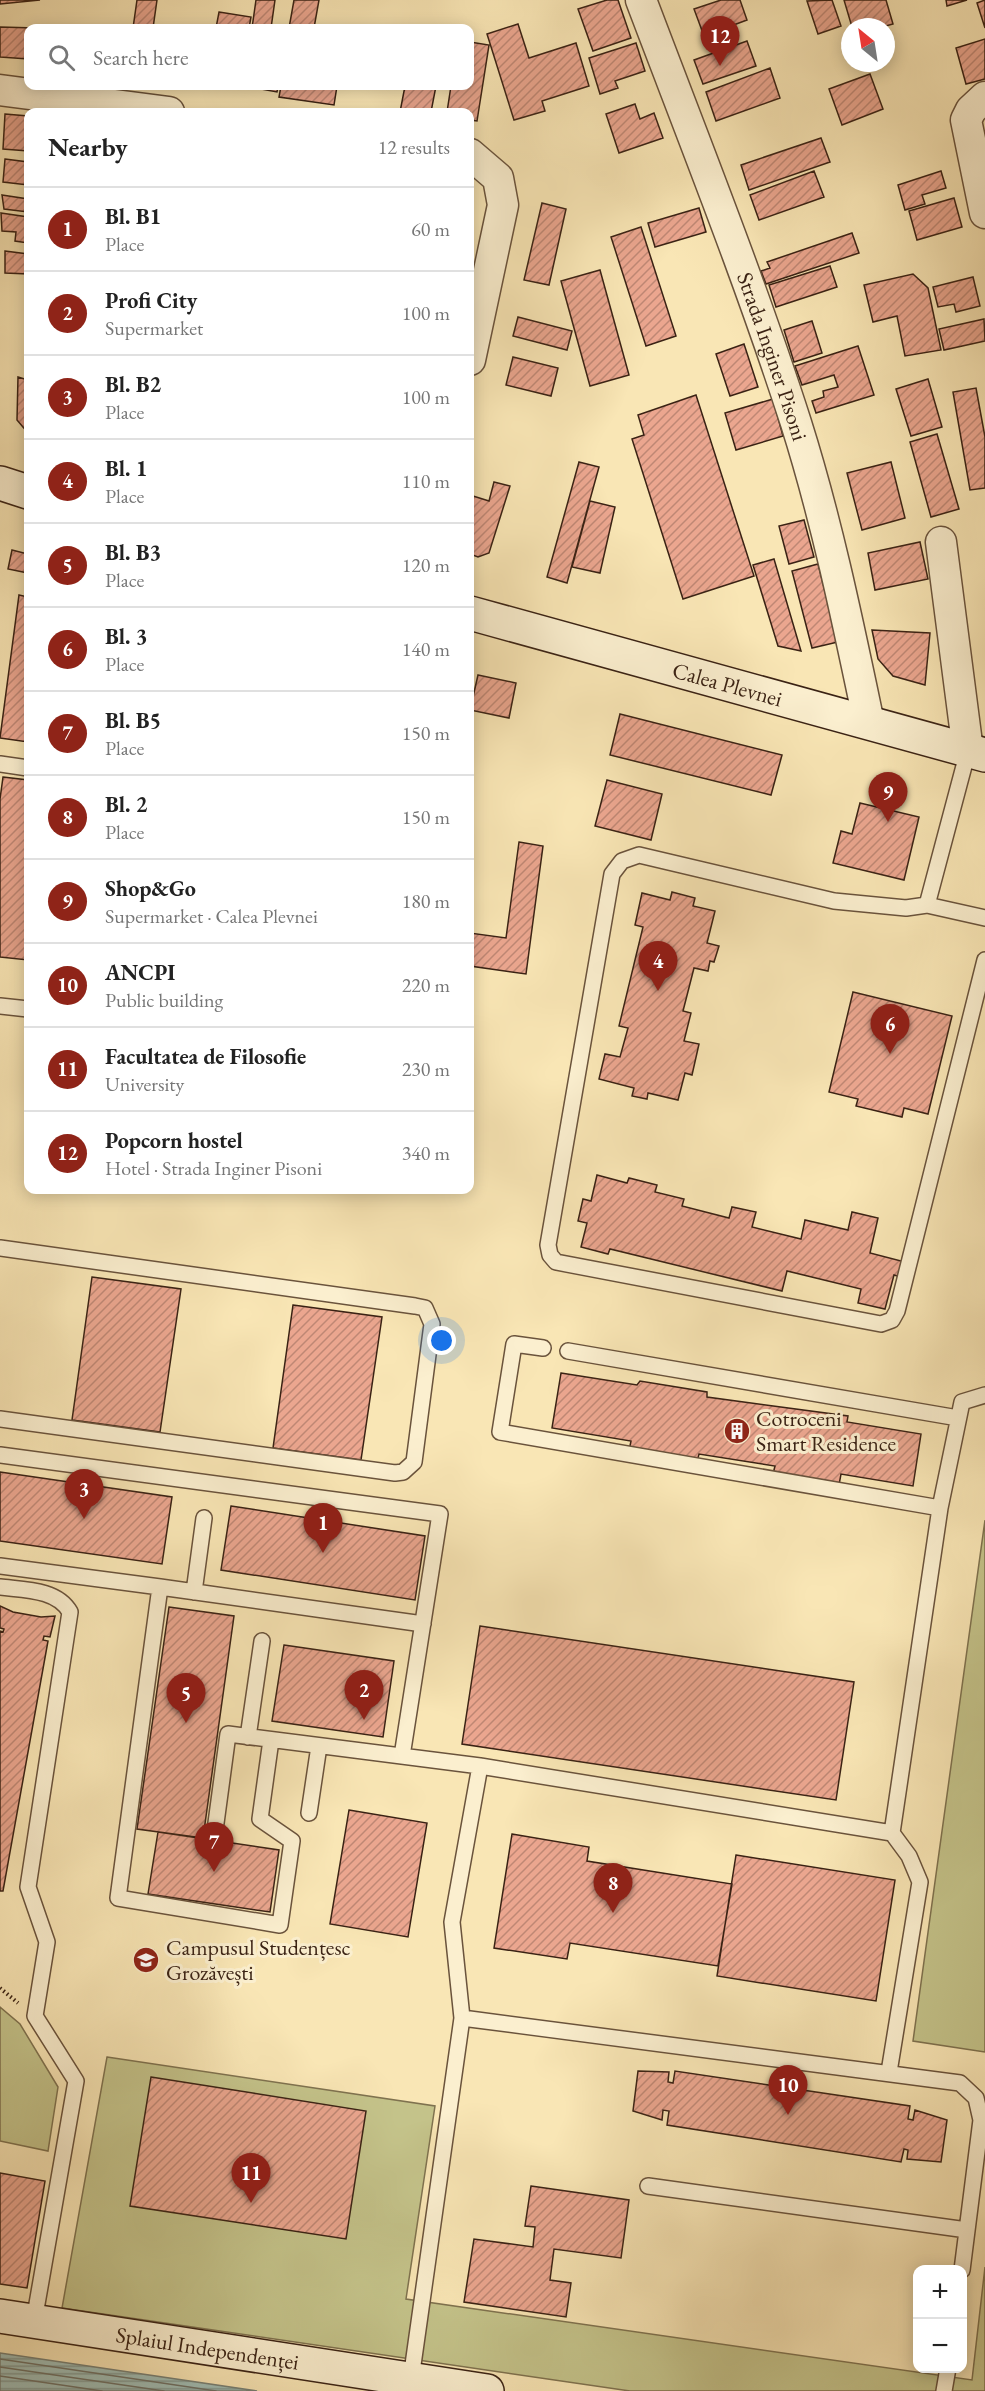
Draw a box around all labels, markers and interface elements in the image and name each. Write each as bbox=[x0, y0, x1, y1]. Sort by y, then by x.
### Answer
pin: 12 bbox=[700, 16, 740, 66]
north arrow bbox=[841, 18, 895, 72]
search box bbox=[24, 24, 474, 90]
icon: search bbox=[45, 41, 78, 74]
text: Search here bbox=[93, 43, 188, 72]
text: Nearby bbox=[48, 130, 128, 164]
text: 12 results bbox=[378, 134, 450, 160]
text: Bl. B1 bbox=[105, 202, 161, 231]
text: 1 bbox=[62, 216, 73, 242]
text: 60 m bbox=[411, 216, 450, 242]
text: Place bbox=[105, 231, 144, 257]
street label: Strada Inginer Pisoni bbox=[730, 268, 815, 444]
text: Profi City bbox=[105, 286, 197, 315]
text: 2 bbox=[62, 300, 73, 326]
text: 100 m bbox=[402, 300, 450, 326]
text: Supermarket bbox=[105, 315, 203, 341]
text: Bl. B2 bbox=[105, 370, 161, 399]
text: 3 bbox=[62, 384, 73, 410]
text: 100 m bbox=[402, 384, 450, 410]
text: Place bbox=[105, 399, 144, 425]
text: Bl. 1 bbox=[105, 454, 147, 483]
text: 4 bbox=[62, 468, 73, 494]
text: 110 m bbox=[402, 468, 450, 494]
text: Place bbox=[105, 483, 144, 509]
text: Bl. B3 bbox=[105, 538, 161, 567]
text: 5 bbox=[62, 552, 73, 578]
text: 120 m bbox=[402, 552, 450, 578]
text: Place bbox=[105, 567, 144, 593]
text: Bl. 3 bbox=[105, 622, 147, 651]
text: 6 bbox=[62, 636, 73, 662]
text: 140 m bbox=[402, 636, 450, 662]
text: Place bbox=[105, 651, 144, 677]
street label: Calea Plevnei bbox=[669, 655, 785, 713]
text: Bl. B5 bbox=[105, 706, 161, 735]
text: 7 bbox=[62, 720, 73, 746]
text: 150 m bbox=[402, 720, 450, 746]
text: Place bbox=[105, 735, 144, 761]
pin: 9 bbox=[868, 772, 908, 822]
text: Bl. 2 bbox=[105, 790, 147, 819]
text: 8 bbox=[62, 804, 73, 830]
text: 150 m bbox=[402, 804, 450, 830]
text: Place bbox=[105, 819, 144, 845]
text: Shop&Go bbox=[105, 874, 196, 903]
text: 9 bbox=[62, 888, 73, 914]
text: 180 m bbox=[402, 888, 450, 914]
text: Supermarket · Calea Plevnei bbox=[105, 903, 318, 929]
pin: 4 bbox=[638, 942, 678, 991]
text: ANCPI bbox=[105, 958, 175, 987]
text: 10 bbox=[57, 972, 78, 998]
text: 220 m bbox=[402, 972, 450, 998]
text: Public building bbox=[105, 987, 223, 1013]
pin: 6 bbox=[870, 1004, 910, 1054]
text: Facultatea de Filosofie bbox=[105, 1042, 306, 1071]
text: 11 bbox=[57, 1056, 78, 1082]
text: 230 m bbox=[402, 1056, 450, 1082]
text: University bbox=[105, 1071, 184, 1097]
text: Popcorn hostel bbox=[105, 1126, 243, 1155]
text: 12 bbox=[57, 1140, 78, 1166]
text: 340 m bbox=[402, 1140, 450, 1166]
text: Hotel · Strada Inginer Pisoni bbox=[105, 1155, 322, 1181]
your location bbox=[427, 1326, 456, 1355]
place label: Cotroceni Smart Residence bbox=[756, 1404, 896, 1458]
building icon: Cotroceni Smart Residence bbox=[722, 1416, 752, 1446]
pin: 3 bbox=[64, 1470, 104, 1519]
pin: 1 bbox=[304, 1504, 342, 1553]
pin: 2 bbox=[344, 1670, 384, 1720]
pin: 5 bbox=[166, 1674, 206, 1723]
pin: 7 bbox=[194, 1822, 234, 1872]
pin: 8 bbox=[594, 1864, 632, 1913]
place label: Campusul Studențesc Grozăvești bbox=[166, 1933, 351, 1987]
school or university icon: Campusul Studențesc Grozăvești bbox=[131, 1945, 161, 1975]
pin: 10 bbox=[768, 2066, 808, 2115]
pin: 11 bbox=[232, 2154, 270, 2203]
map controls bbox=[913, 2265, 967, 2373]
button: + bbox=[913, 2265, 967, 2319]
button: − bbox=[913, 2319, 967, 2373]
street label: Splaiul Independenței bbox=[114, 2320, 301, 2377]

